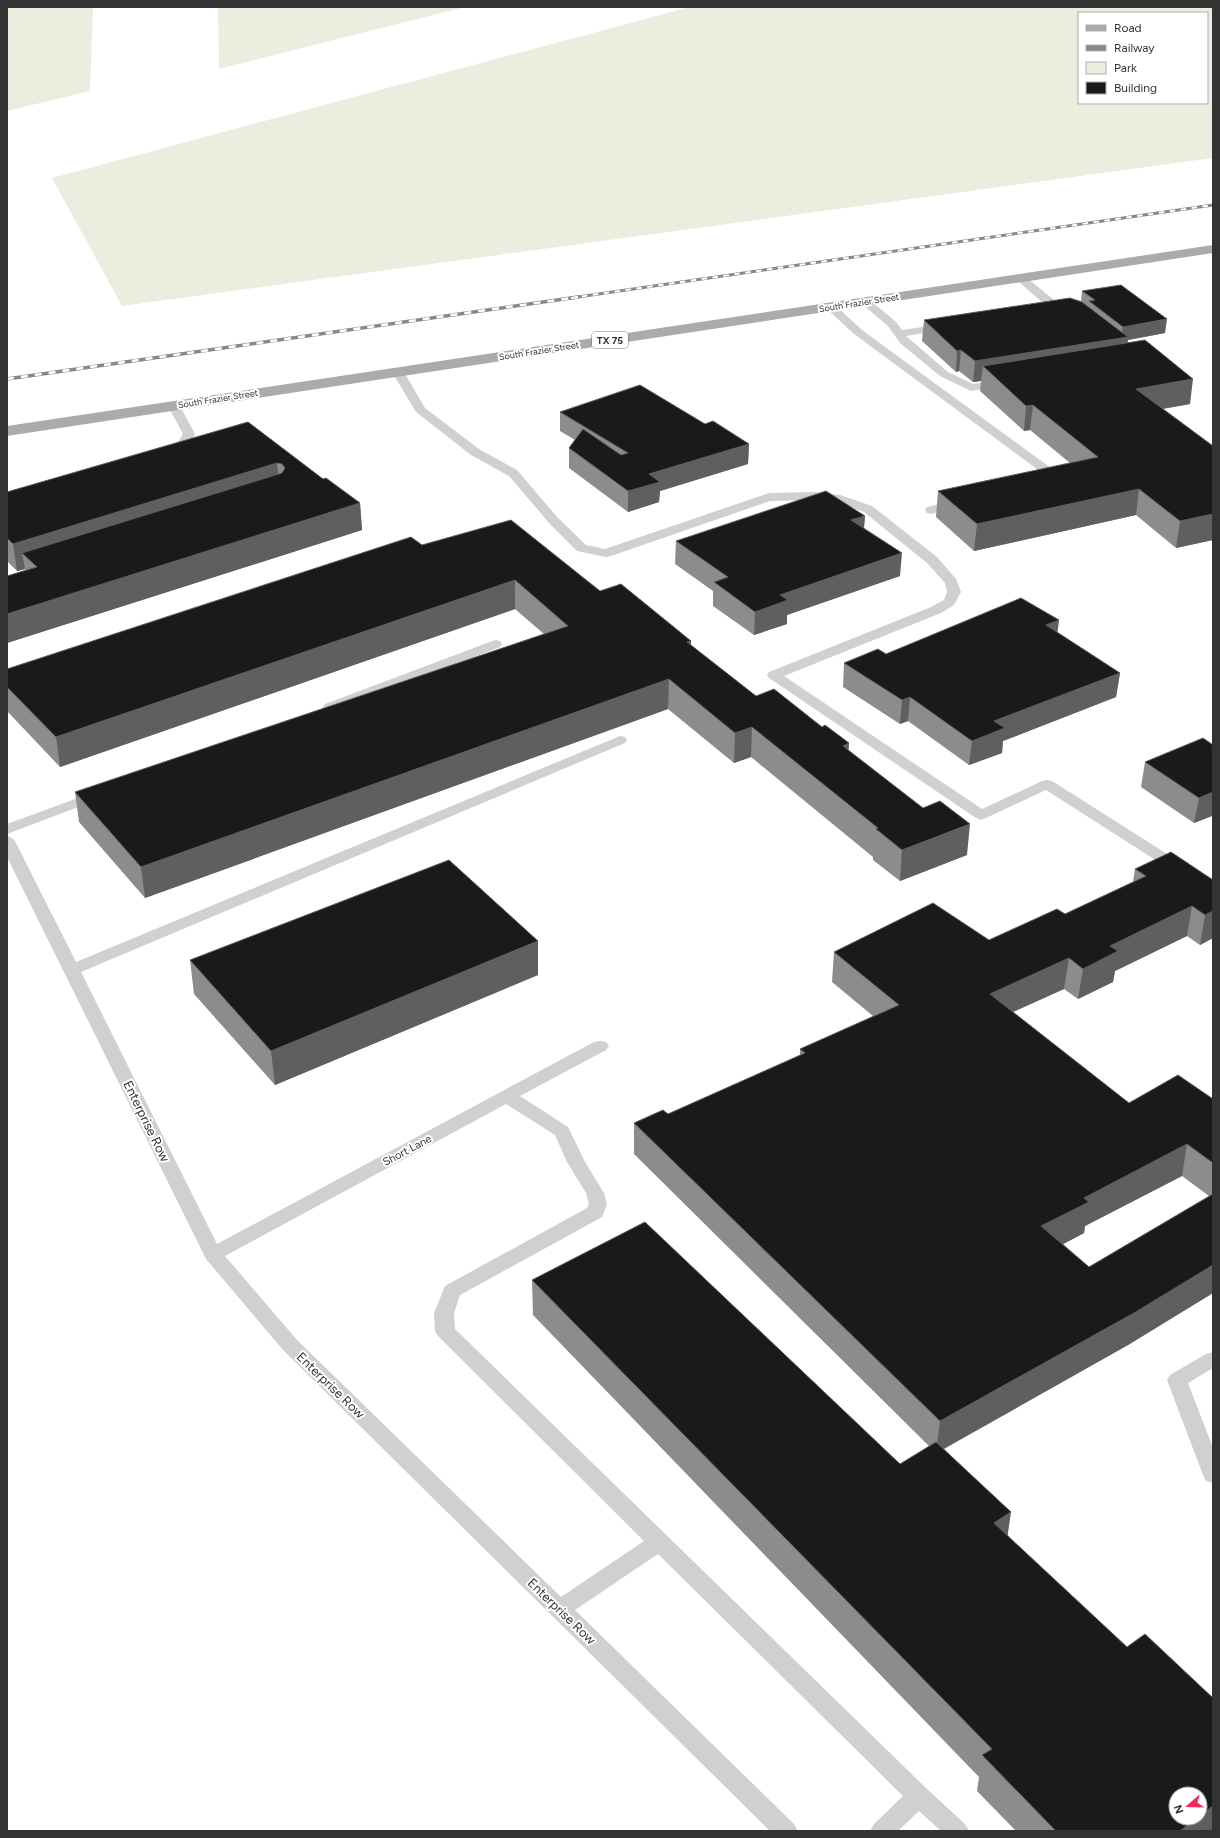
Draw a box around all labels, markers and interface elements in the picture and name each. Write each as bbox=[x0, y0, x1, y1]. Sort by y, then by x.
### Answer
legend bbox=[1078, 12, 1208, 104]
text: Road bbox=[1114, 21, 1142, 35]
text: Railway bbox=[1114, 41, 1155, 55]
text: Park bbox=[1114, 61, 1137, 75]
text: Building bbox=[1114, 81, 1157, 95]
street label: South Frazier Street bbox=[818, 291, 900, 314]
road number: TX 75 bbox=[592, 332, 628, 348]
street label: South Frazier Street bbox=[498, 339, 580, 362]
street label: South Frazier Street bbox=[177, 387, 259, 410]
street label: Enterprise Row bbox=[120, 1078, 173, 1165]
street label: Short Lane bbox=[381, 1132, 434, 1169]
street label: Enterprise Row bbox=[294, 1349, 368, 1422]
street label: Enterprise Row bbox=[525, 1575, 599, 1648]
north arrow bbox=[1168, 1786, 1208, 1826]
text: N bbox=[1172, 1803, 1187, 1815]

